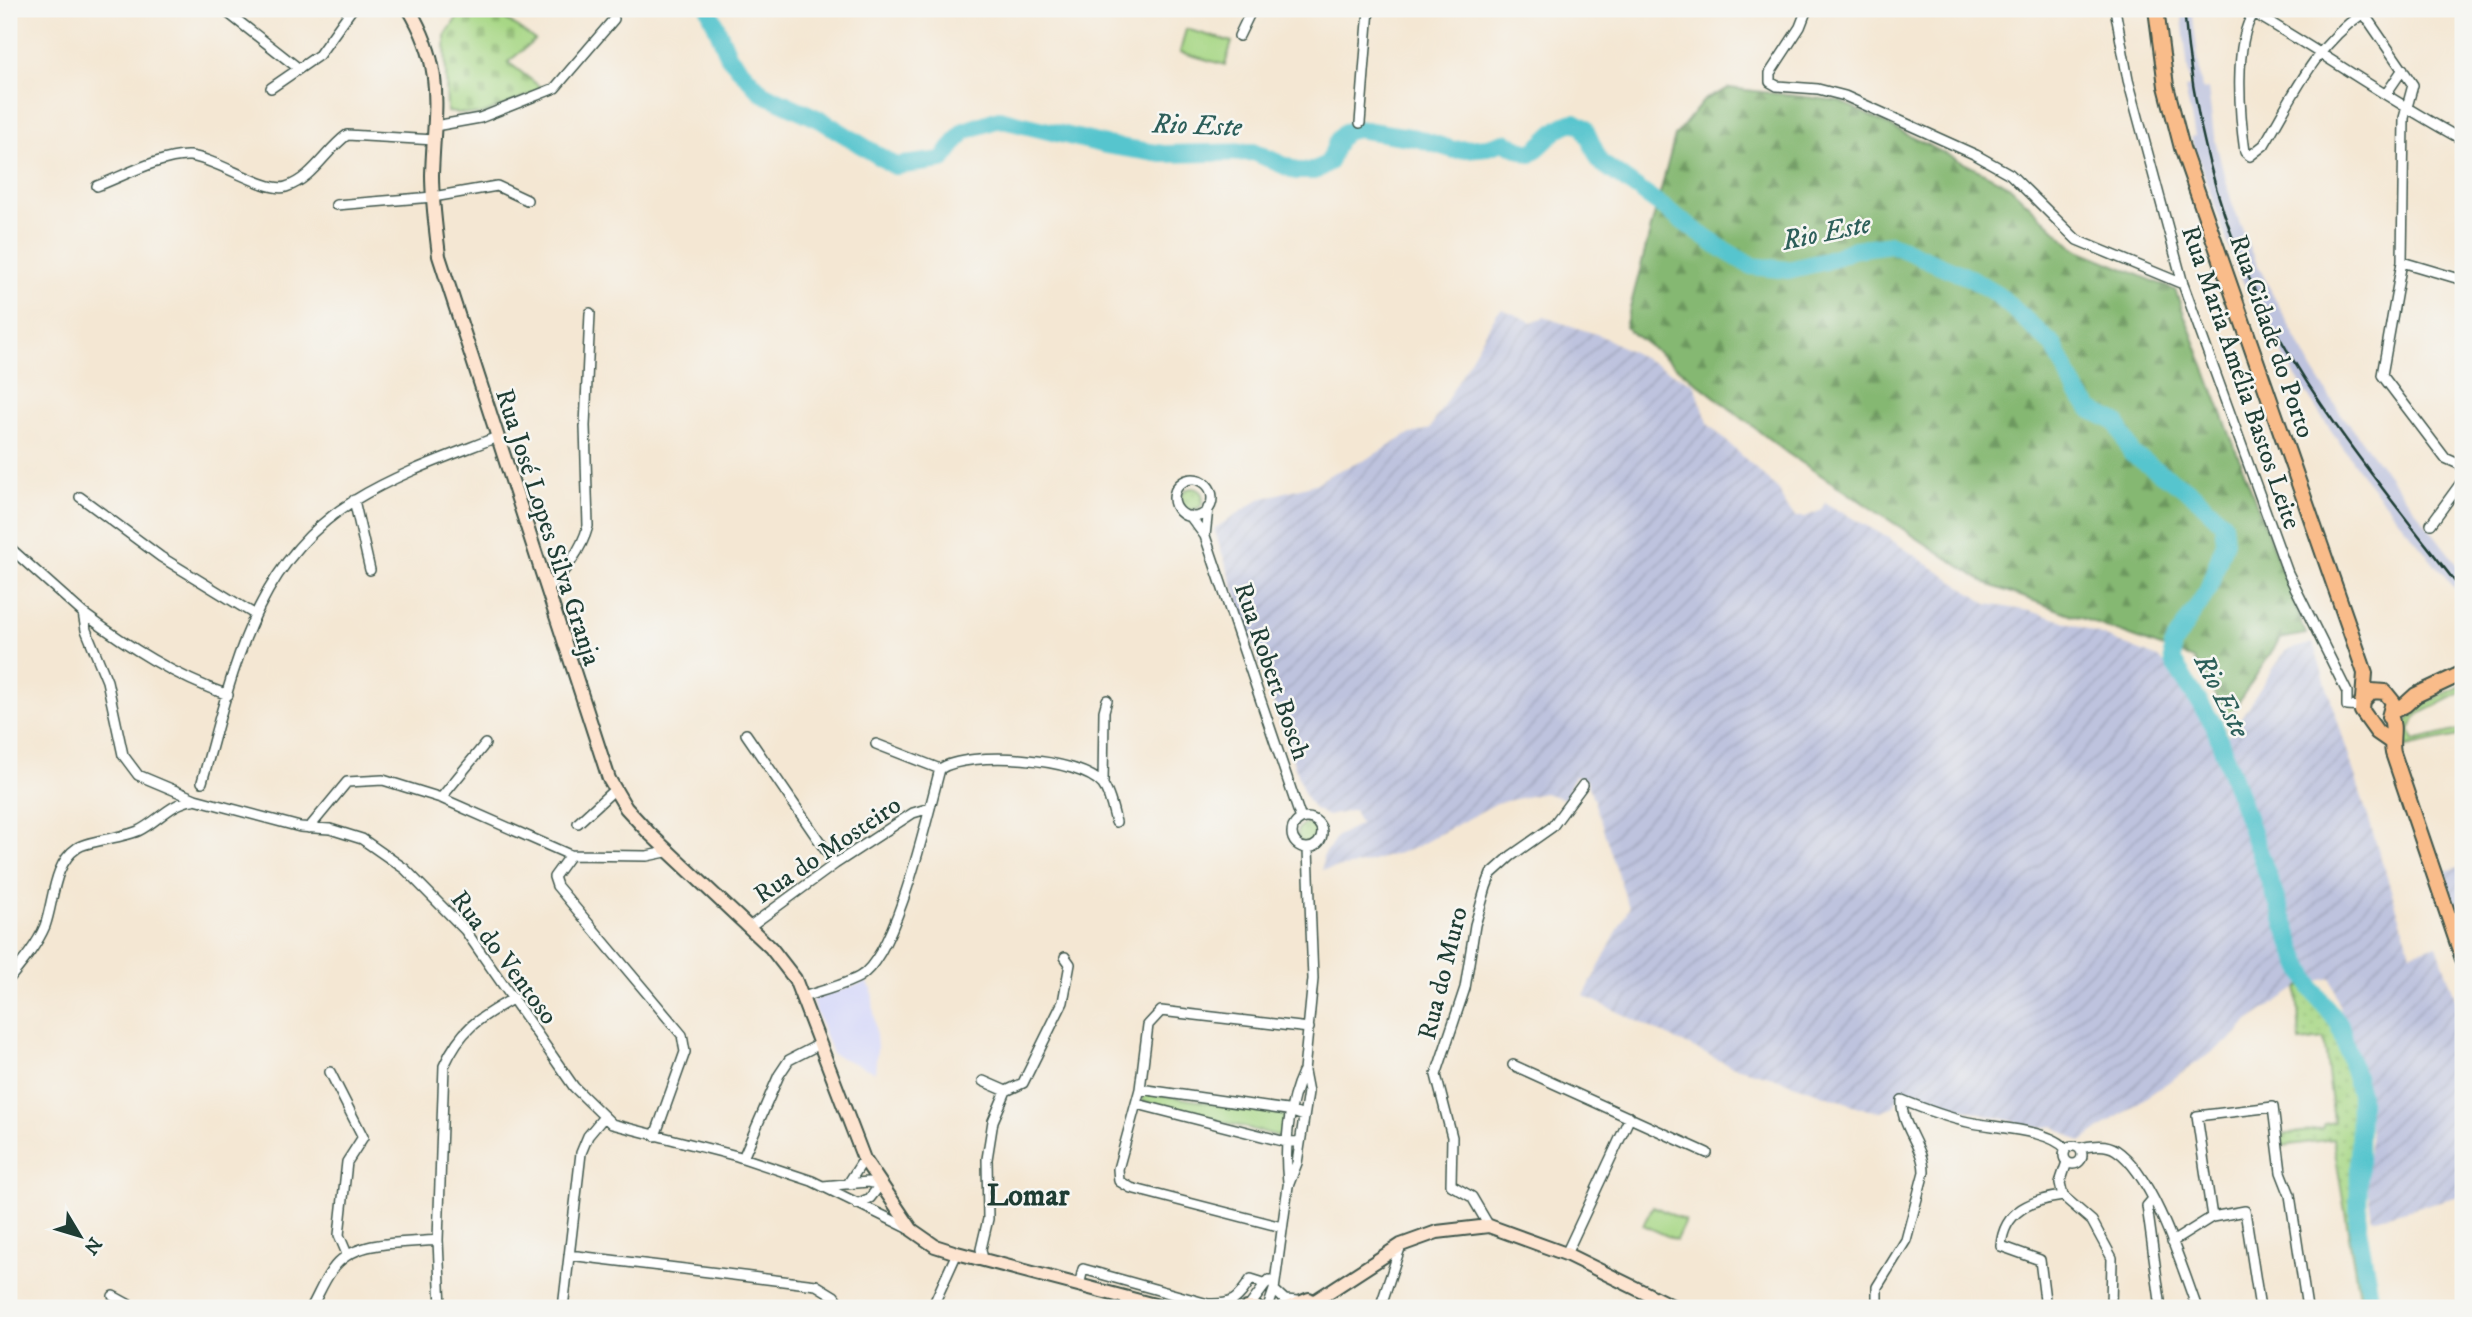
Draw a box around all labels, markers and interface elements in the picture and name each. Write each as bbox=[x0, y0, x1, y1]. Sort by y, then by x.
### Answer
water label: Rio Este bbox=[1151, 106, 1244, 145]
water label: Rio Este bbox=[1778, 206, 1875, 259]
street label: Rua Maria Amélia Bastos Leite bbox=[2173, 221, 2308, 534]
street label: Rua Cidade do Porto bbox=[2221, 231, 2322, 442]
street label: Rua José Lopes Silva Granja bbox=[487, 385, 608, 670]
street label: Rua Robert Bosch bbox=[1226, 578, 1317, 765]
water label: Rio Este bbox=[2185, 647, 2258, 745]
street label: Rua do Mosteiro bbox=[748, 789, 908, 912]
street label: Rua do Ventoso bbox=[443, 884, 565, 1031]
street label: Rua do Muro bbox=[1411, 903, 1476, 1043]
district label: Lomar bbox=[987, 1178, 1070, 1215]
north arrow bbox=[46, 1202, 116, 1272]
text: N bbox=[78, 1232, 106, 1259]

